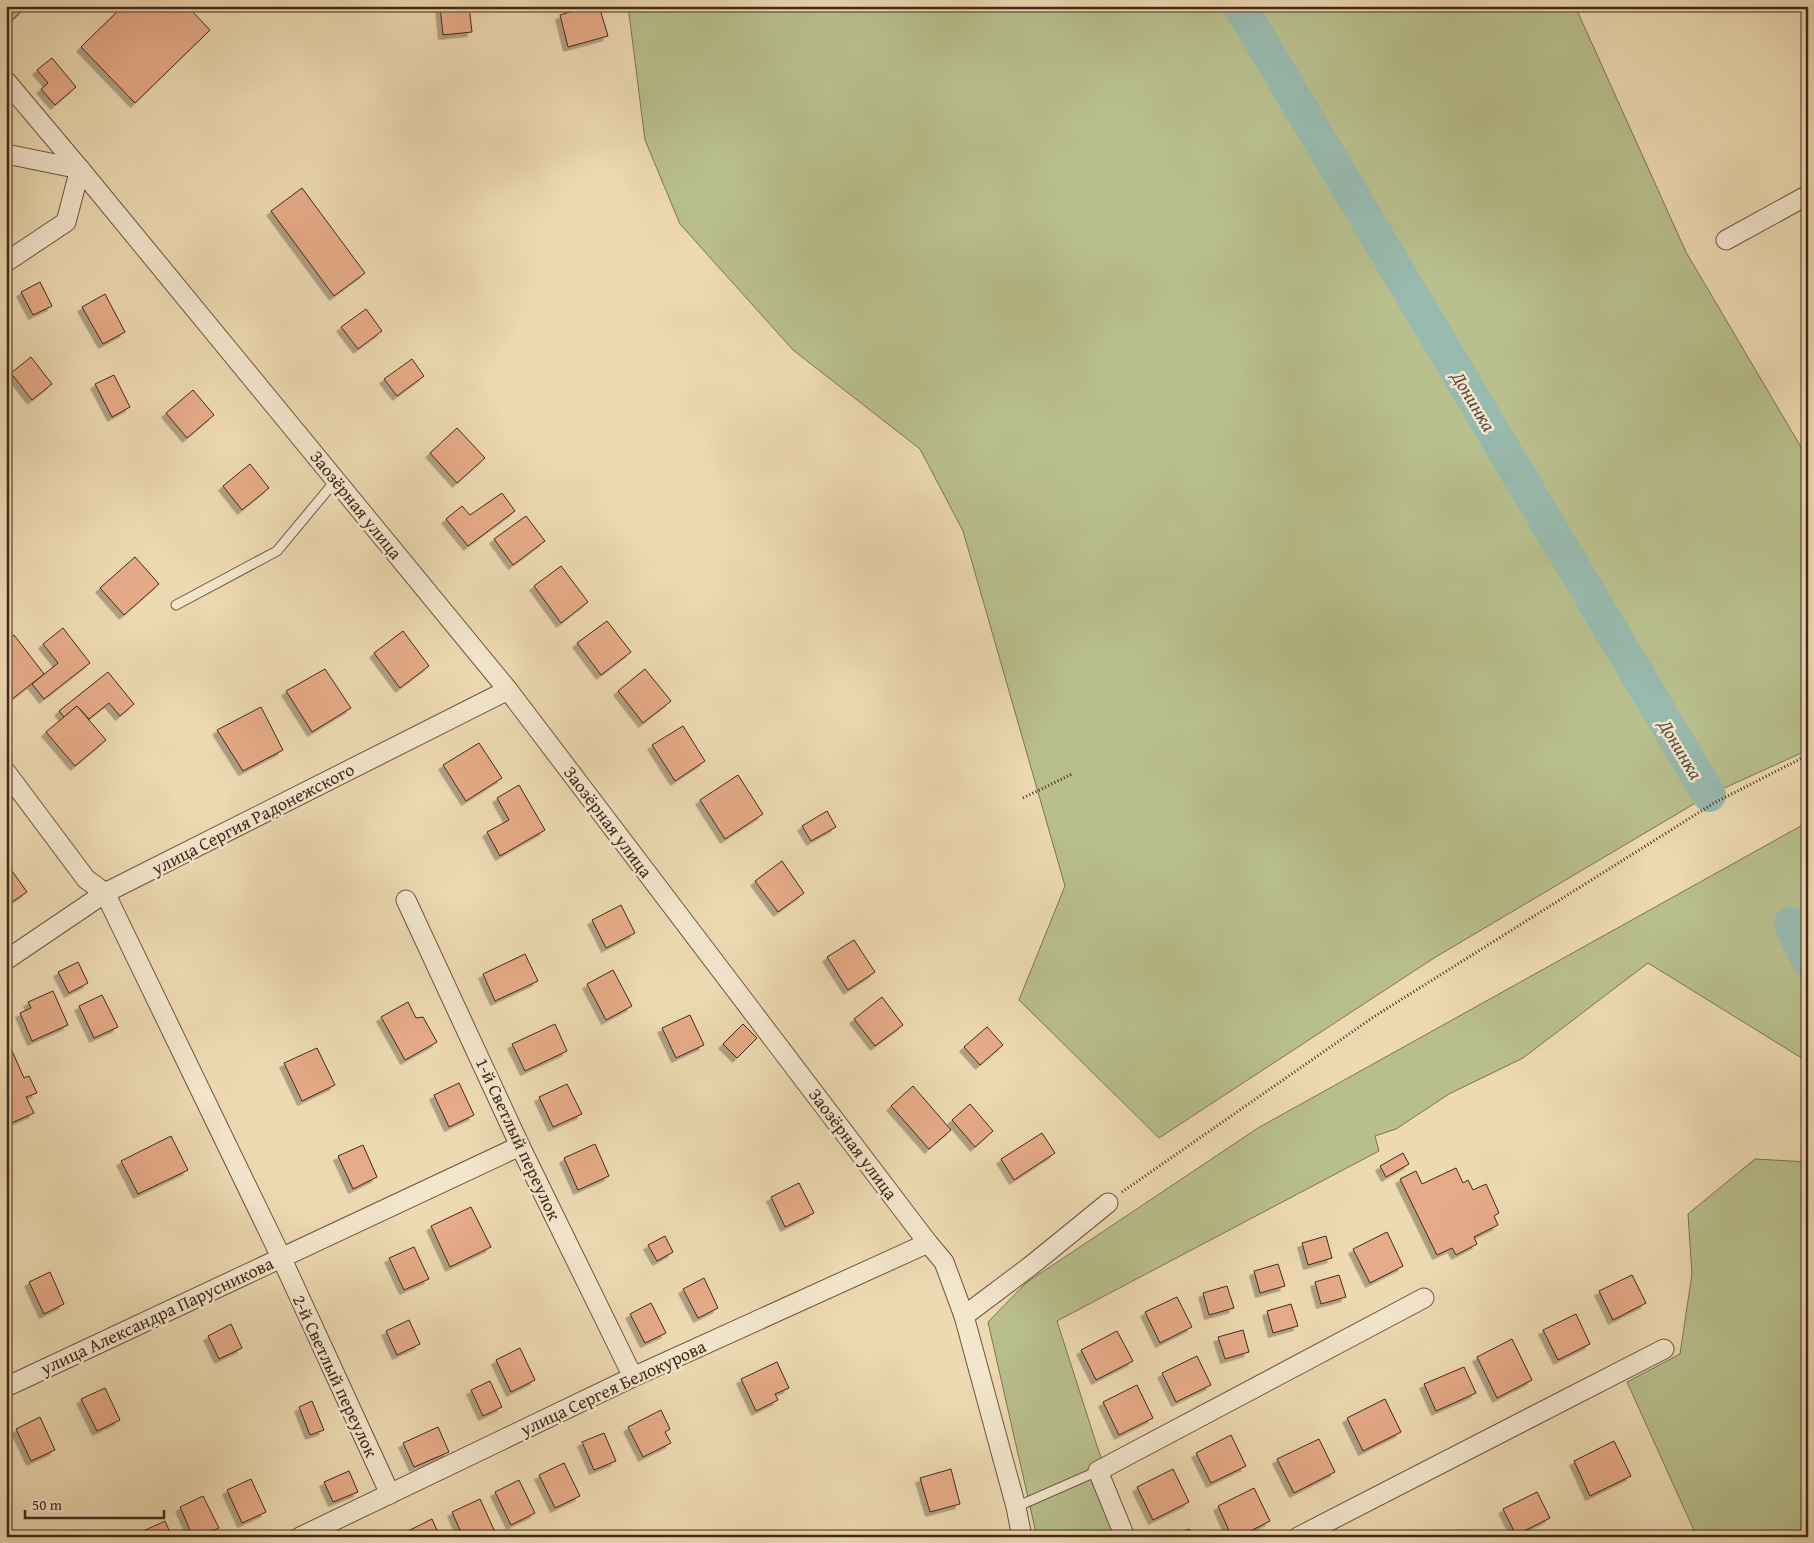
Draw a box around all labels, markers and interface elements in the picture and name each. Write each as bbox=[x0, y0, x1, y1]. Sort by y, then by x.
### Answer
water label: Донинка bbox=[1444, 364, 1503, 437]
street label: Заозёрная улица bbox=[304, 444, 409, 565]
water label: Донинка bbox=[1651, 712, 1710, 785]
street label: улица Сергия Радонежского bbox=[146, 756, 359, 882]
street label: Заозёрная улица bbox=[557, 760, 660, 884]
street label: 1-й Светлый переулок bbox=[469, 1053, 568, 1225]
street label: Заозёрная улица bbox=[802, 1082, 905, 1206]
street label: улица Александра Парусникова bbox=[35, 1249, 278, 1382]
street label: 2-й Светлый переулок bbox=[286, 1290, 385, 1462]
street label: улица Сергея Белокурова bbox=[515, 1332, 711, 1443]
scale bar bbox=[25, 1488, 164, 1520]
text: 50 m bbox=[32, 1494, 63, 1515]

